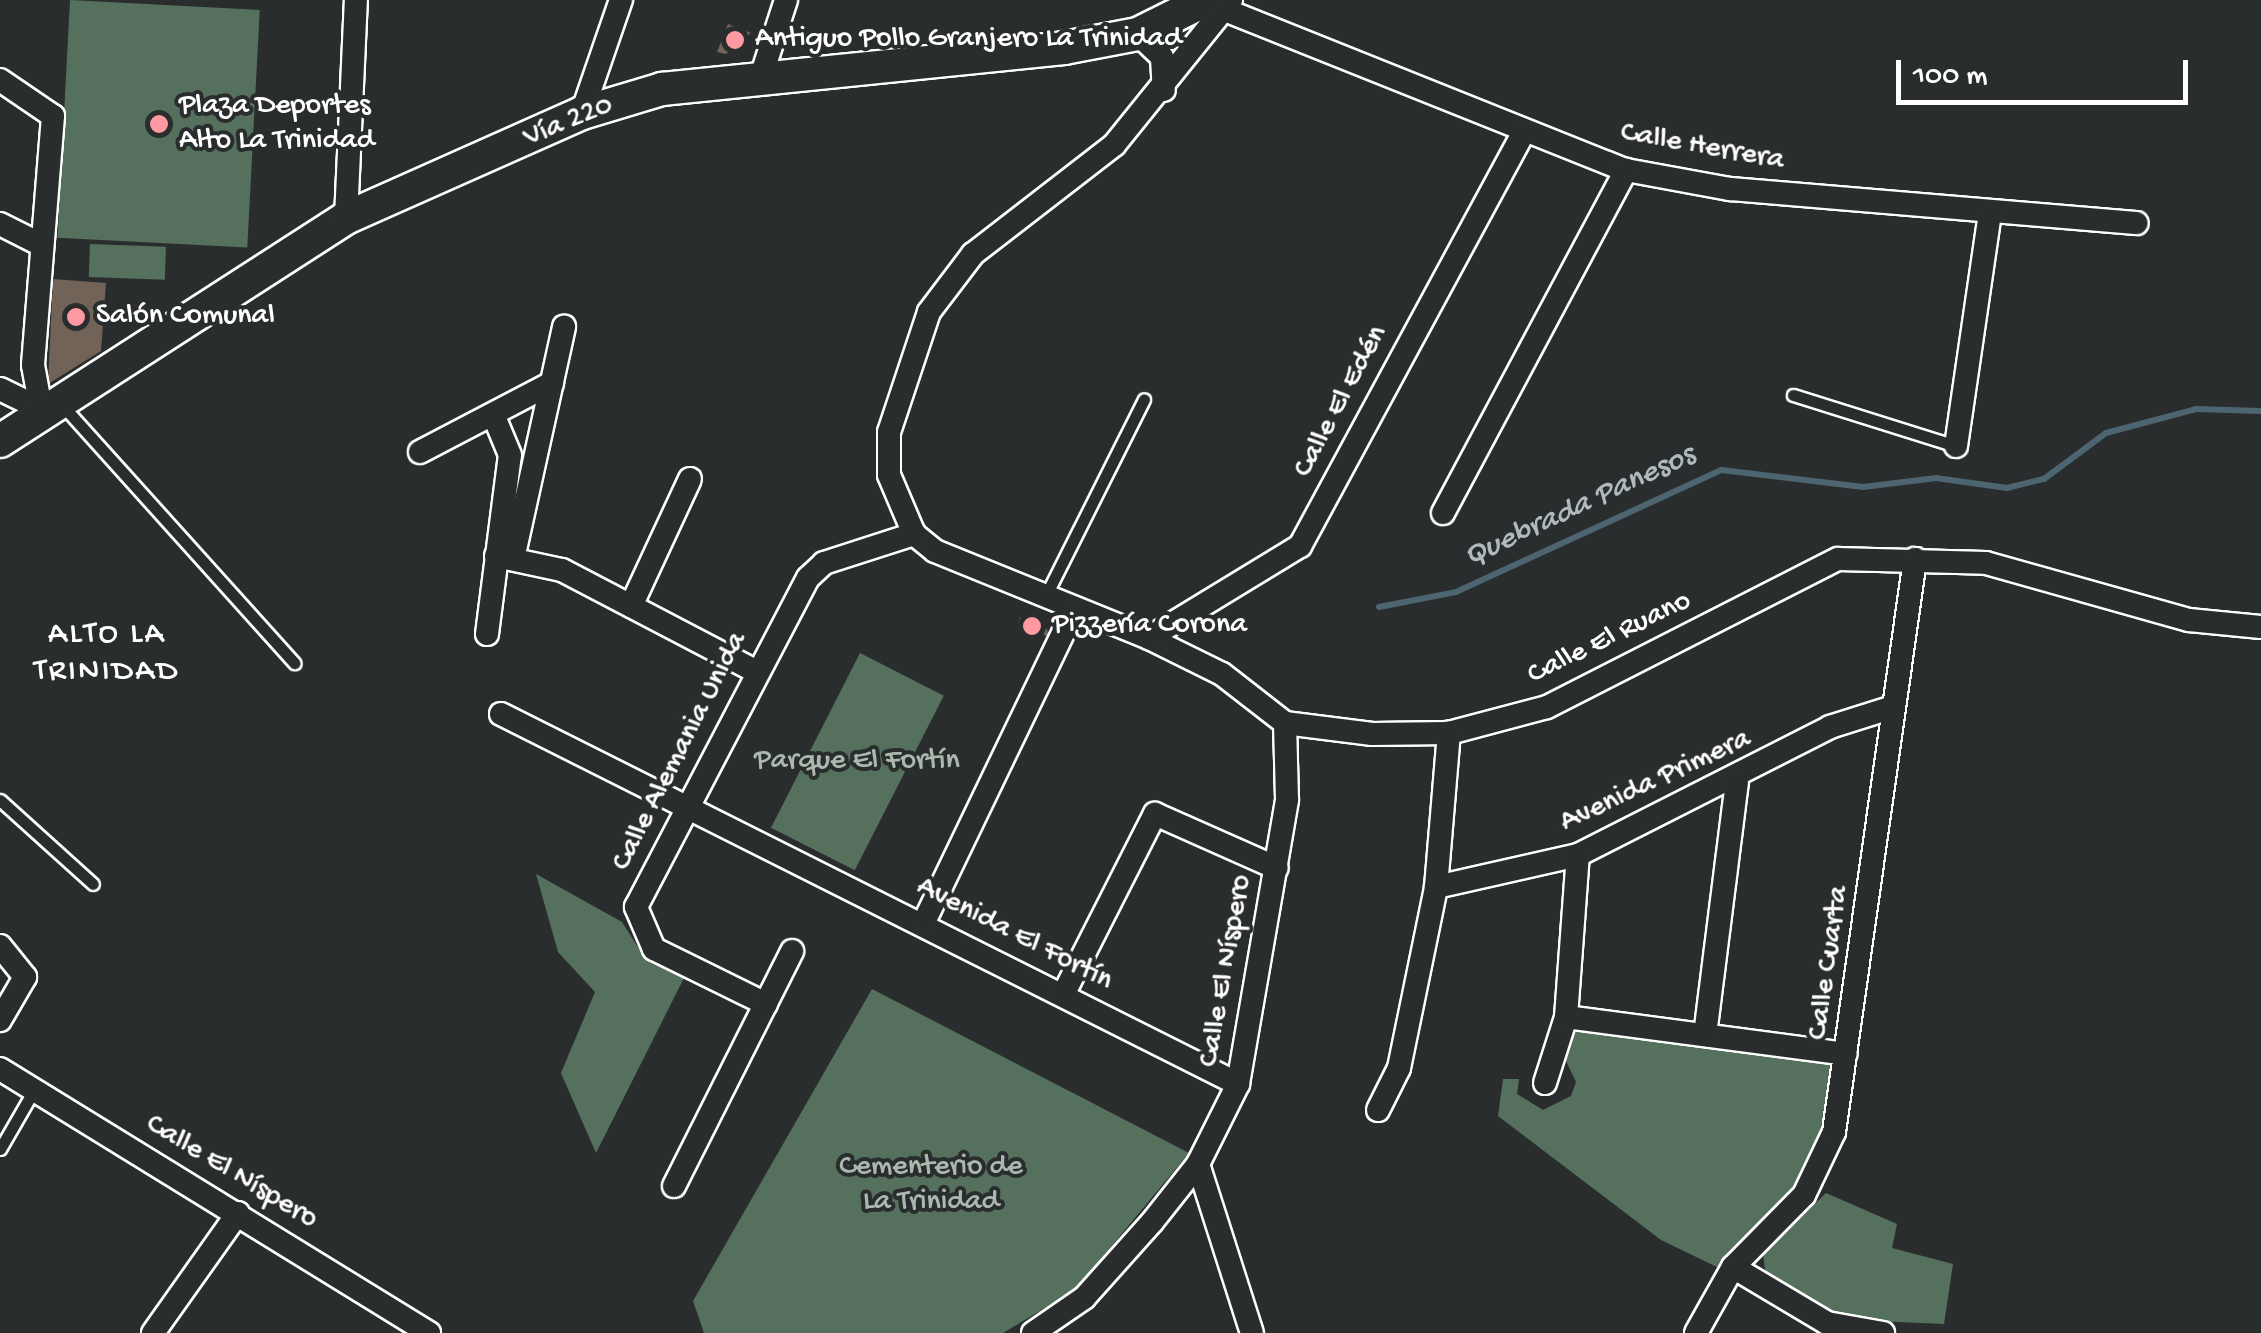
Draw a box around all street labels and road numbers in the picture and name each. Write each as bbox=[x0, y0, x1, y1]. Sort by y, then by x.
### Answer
street label: Vía 220 bbox=[519, 89, 619, 157]
street label: Calle Herrera bbox=[1617, 116, 1787, 180]
street label: Calle El Edén bbox=[1287, 320, 1397, 484]
street label: Calle El Ruano bbox=[1522, 584, 1698, 694]
street label: Calle Alemania Unida bbox=[605, 627, 757, 877]
street label: Avenida Primera bbox=[1555, 722, 1757, 842]
street label: Avenida El Fortín bbox=[910, 870, 1118, 1000]
street label: Calle El Níspero bbox=[1192, 872, 1262, 1070]
street label: Calle Cuarta bbox=[1801, 884, 1859, 1042]
street label: Calle El Níspero bbox=[138, 1107, 324, 1239]

